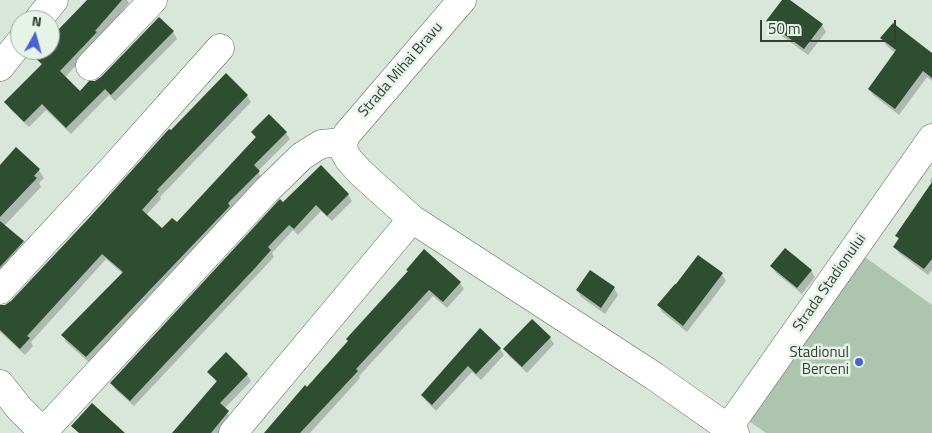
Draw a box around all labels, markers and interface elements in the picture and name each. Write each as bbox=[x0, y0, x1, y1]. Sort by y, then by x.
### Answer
north arrow bbox=[10, 10, 60, 60]
text: N bbox=[31, 10, 43, 32]
scale bar bbox=[762, 10, 898, 42]
text: 50 m bbox=[768, 17, 801, 40]
street label: Strada Mihai Bravu bbox=[355, 19, 447, 121]
street label: Strada Stadionului bbox=[790, 231, 870, 335]
place label: Stadionul Berceni bbox=[790, 344, 849, 379]
marker: Stadionul Berceni bbox=[853, 356, 865, 368]

